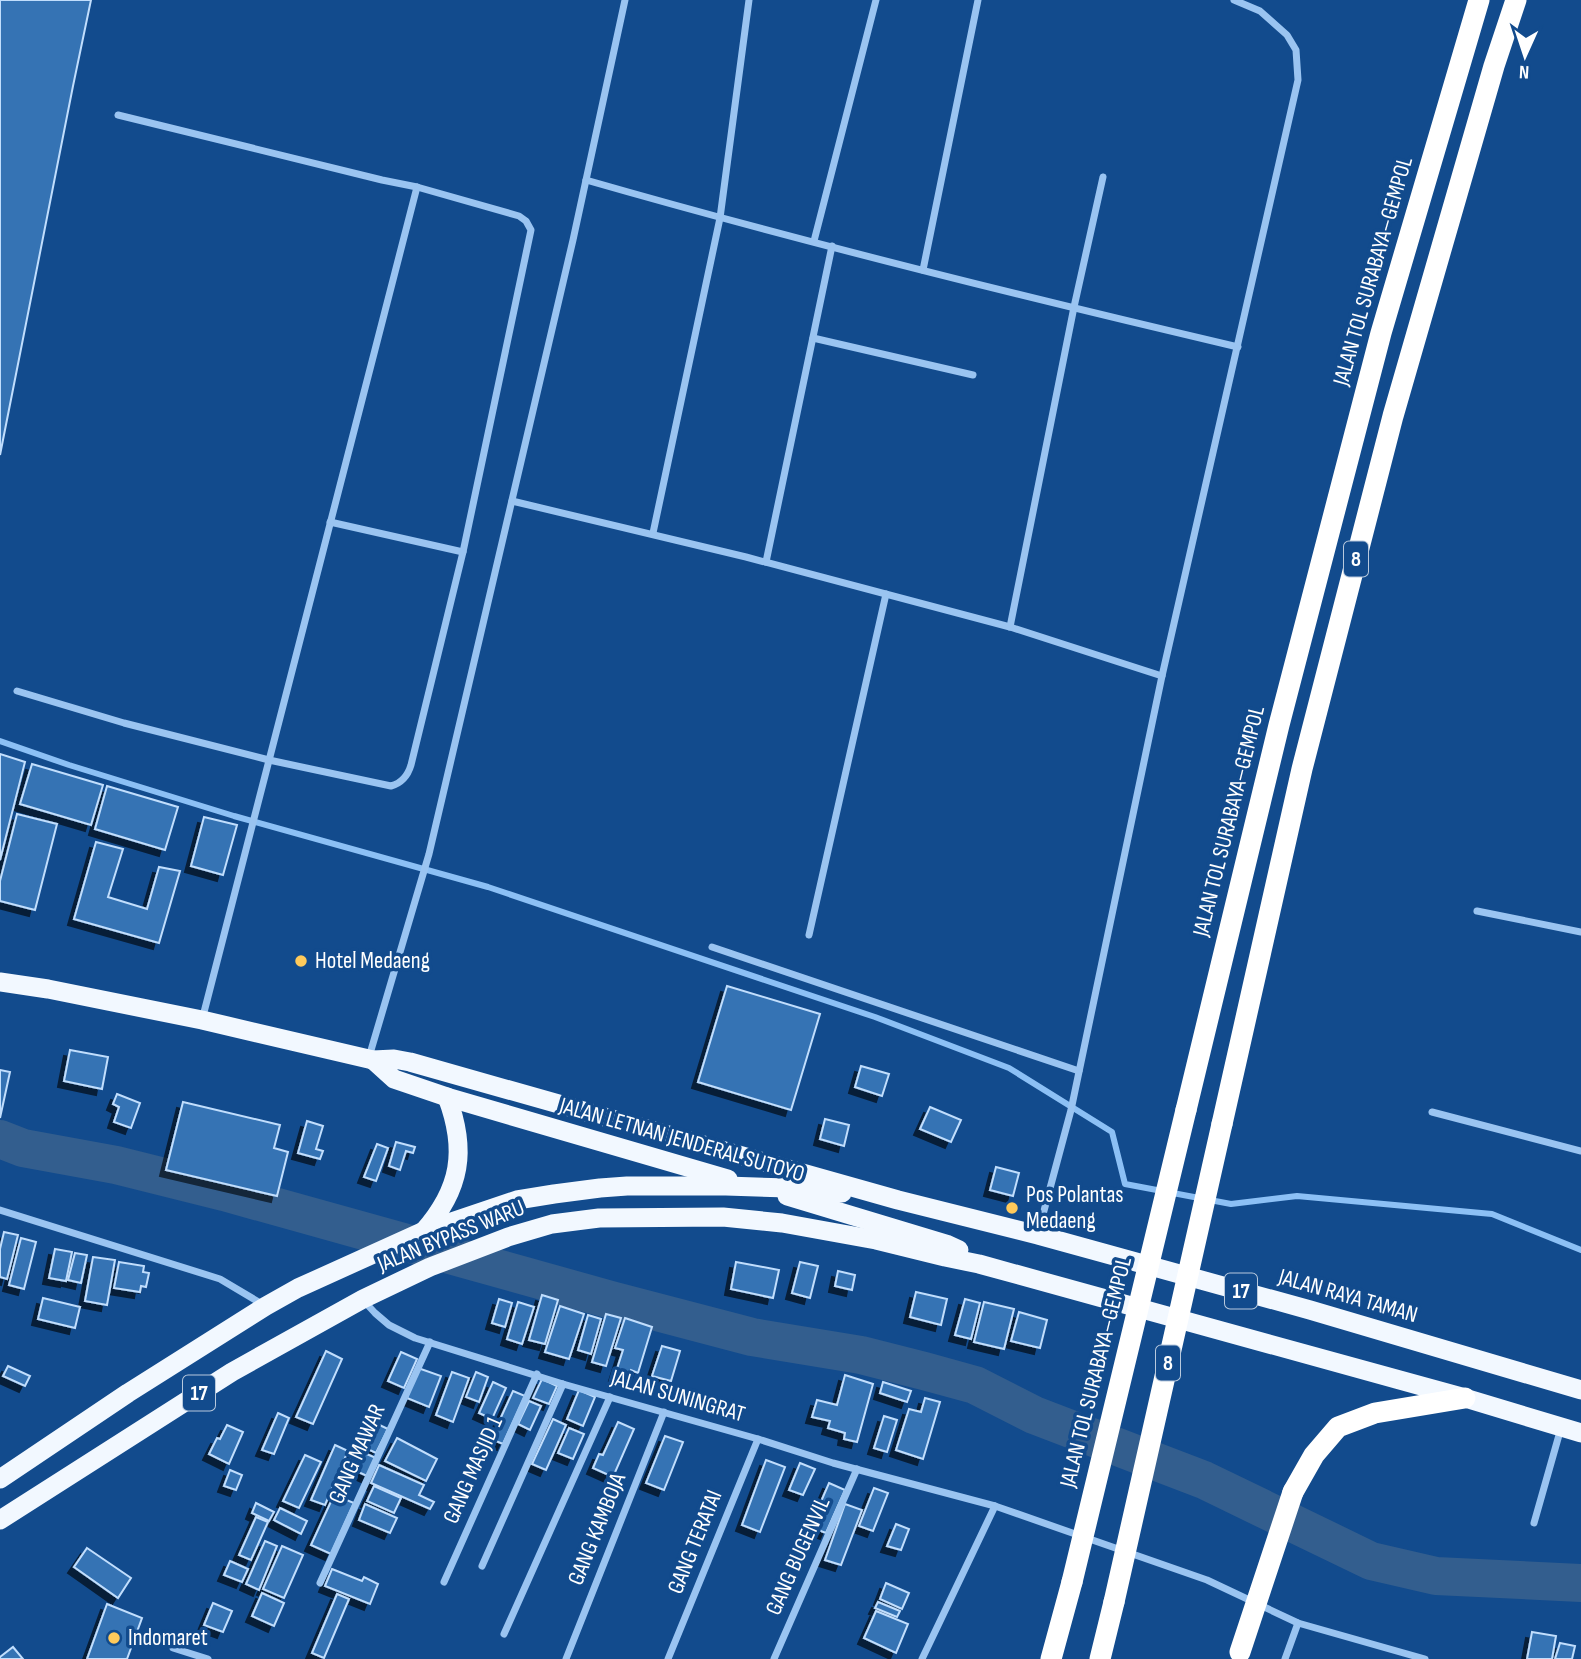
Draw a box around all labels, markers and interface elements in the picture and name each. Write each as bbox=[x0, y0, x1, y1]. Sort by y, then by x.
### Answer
north arrow bbox=[1490, 21, 1560, 91]
text: N bbox=[1519, 60, 1530, 83]
street label: JALAN TOL SURABAYA–GEMPOL bbox=[1327, 153, 1419, 390]
road number: 8 bbox=[1344, 542, 1368, 576]
street label: JALAN TOL SURABAYA–GEMPOL bbox=[1187, 702, 1271, 940]
place label: Hotel Medaeng bbox=[315, 947, 430, 975]
marker: Hotel Medaeng bbox=[293, 953, 309, 969]
street label: JALAN LETNAN JENDERAL SUTOYO bbox=[555, 1091, 808, 1188]
place label: Pos Polantas Medaeng bbox=[1026, 1181, 1124, 1235]
street label: JALAN BYPASS WARU bbox=[372, 1194, 529, 1279]
marker: Pos Polantas Medaeng bbox=[1004, 1200, 1020, 1216]
street label: JALAN TOL SURABAYA–GEMPOL bbox=[1054, 1253, 1138, 1491]
street label: JALAN RAYA TAMAN bbox=[1274, 1263, 1421, 1329]
road number: 17 bbox=[1225, 1274, 1257, 1308]
road number: 8 bbox=[1156, 1346, 1180, 1380]
street label: JALAN SUNINGRAT bbox=[607, 1363, 748, 1428]
road number: 17 bbox=[183, 1376, 215, 1410]
street label: GANG MAWAR bbox=[323, 1399, 392, 1508]
street label: GANG MASJID 1 bbox=[437, 1412, 509, 1528]
street label: GANG KAMBOJA bbox=[562, 1469, 632, 1589]
street label: GANG TERATAI bbox=[662, 1486, 728, 1598]
street label: GANG BUGENVIL bbox=[760, 1492, 837, 1619]
place label: Indomaret bbox=[128, 1624, 208, 1652]
marker: Indomaret bbox=[106, 1630, 122, 1646]

